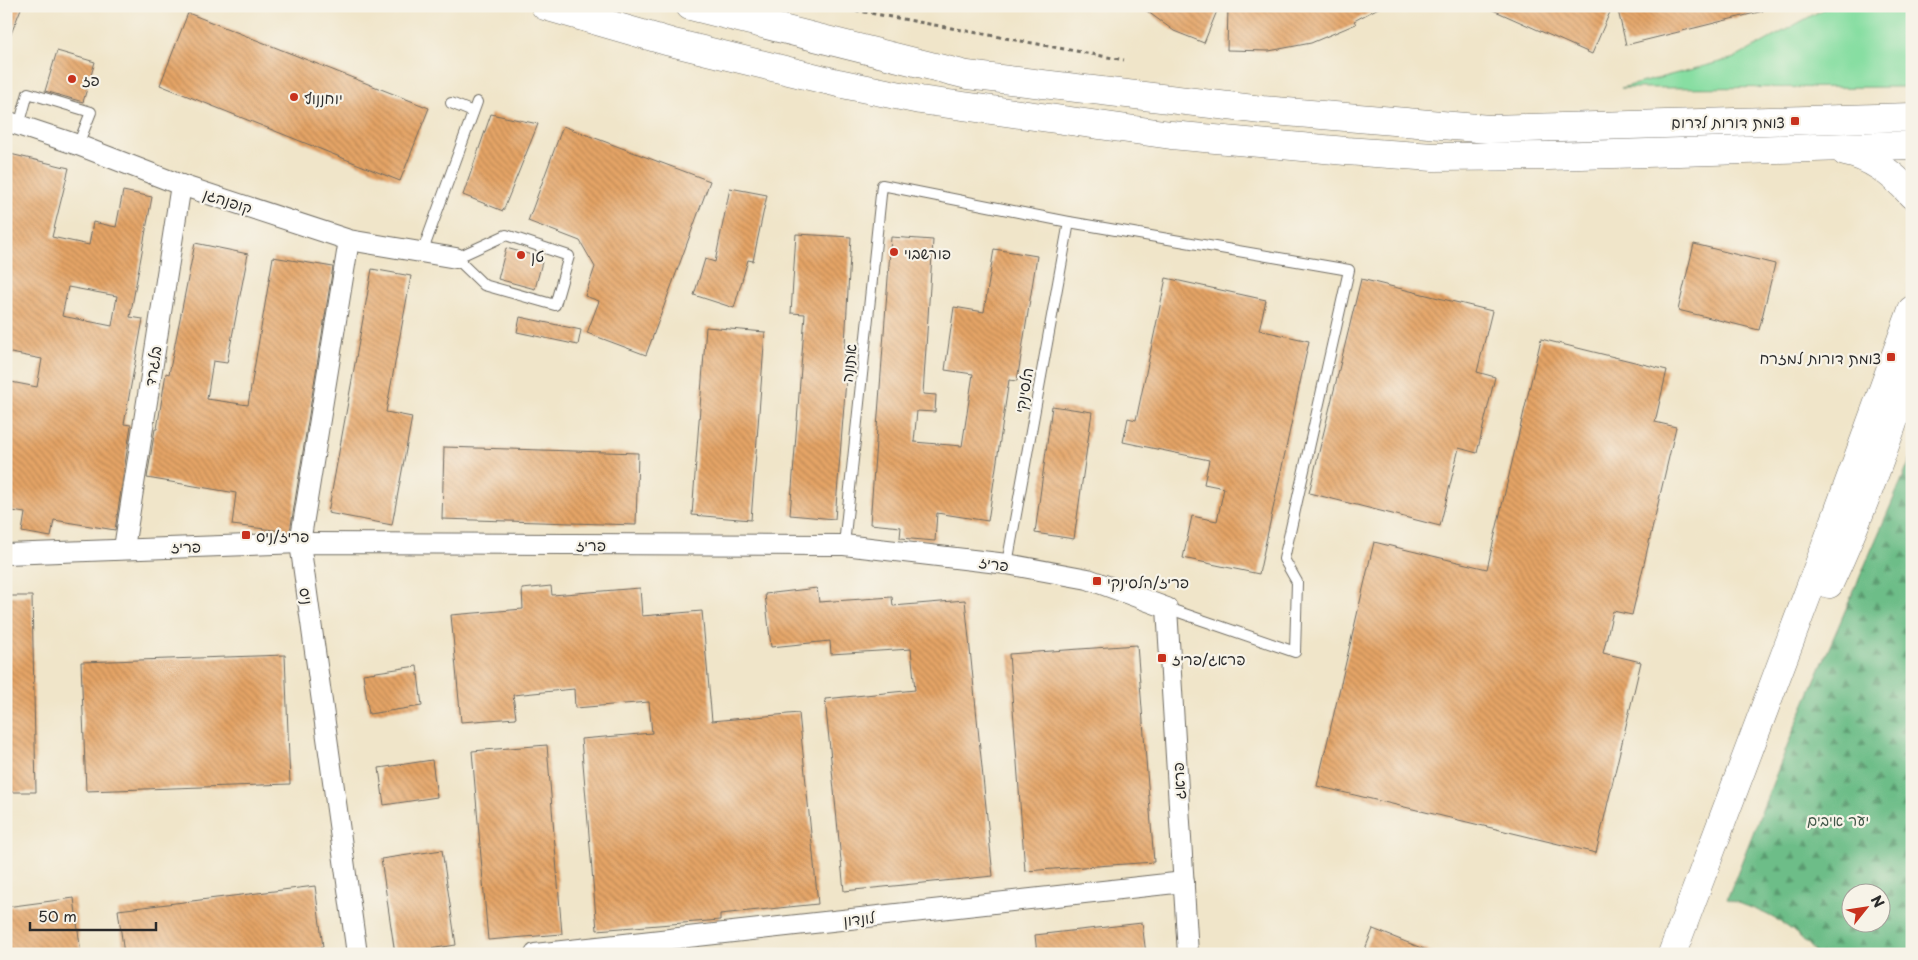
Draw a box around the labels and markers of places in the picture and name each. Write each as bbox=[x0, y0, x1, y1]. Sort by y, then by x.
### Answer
place label: פז bbox=[82, 68, 100, 91]
marker: פז bbox=[66, 73, 78, 85]
place label: יוחננוף bbox=[304, 86, 343, 109]
marker: יוחננוף bbox=[288, 91, 300, 103]
place label: צומת דורות לדרום bbox=[1671, 110, 1785, 133]
marker: צומת דורות לדרום bbox=[1789, 115, 1801, 127]
place label: פורשבוי bbox=[904, 241, 951, 264]
place label: טן bbox=[531, 244, 544, 267]
marker: פורשבוי bbox=[888, 246, 900, 258]
marker: טן bbox=[515, 249, 527, 261]
place label: צומת דורות למזרח bbox=[1759, 346, 1881, 369]
marker: צומת דורות למזרח bbox=[1885, 351, 1897, 363]
place label: פריז/ניס bbox=[256, 524, 309, 547]
marker: פריז/ניס bbox=[240, 529, 252, 541]
place label: פריז/הלסינקי bbox=[1107, 570, 1189, 593]
marker: פריז/הלסינקי bbox=[1091, 575, 1103, 587]
place label: פראג/פריז bbox=[1172, 647, 1246, 670]
marker: פראג/פריז bbox=[1156, 652, 1168, 664]

